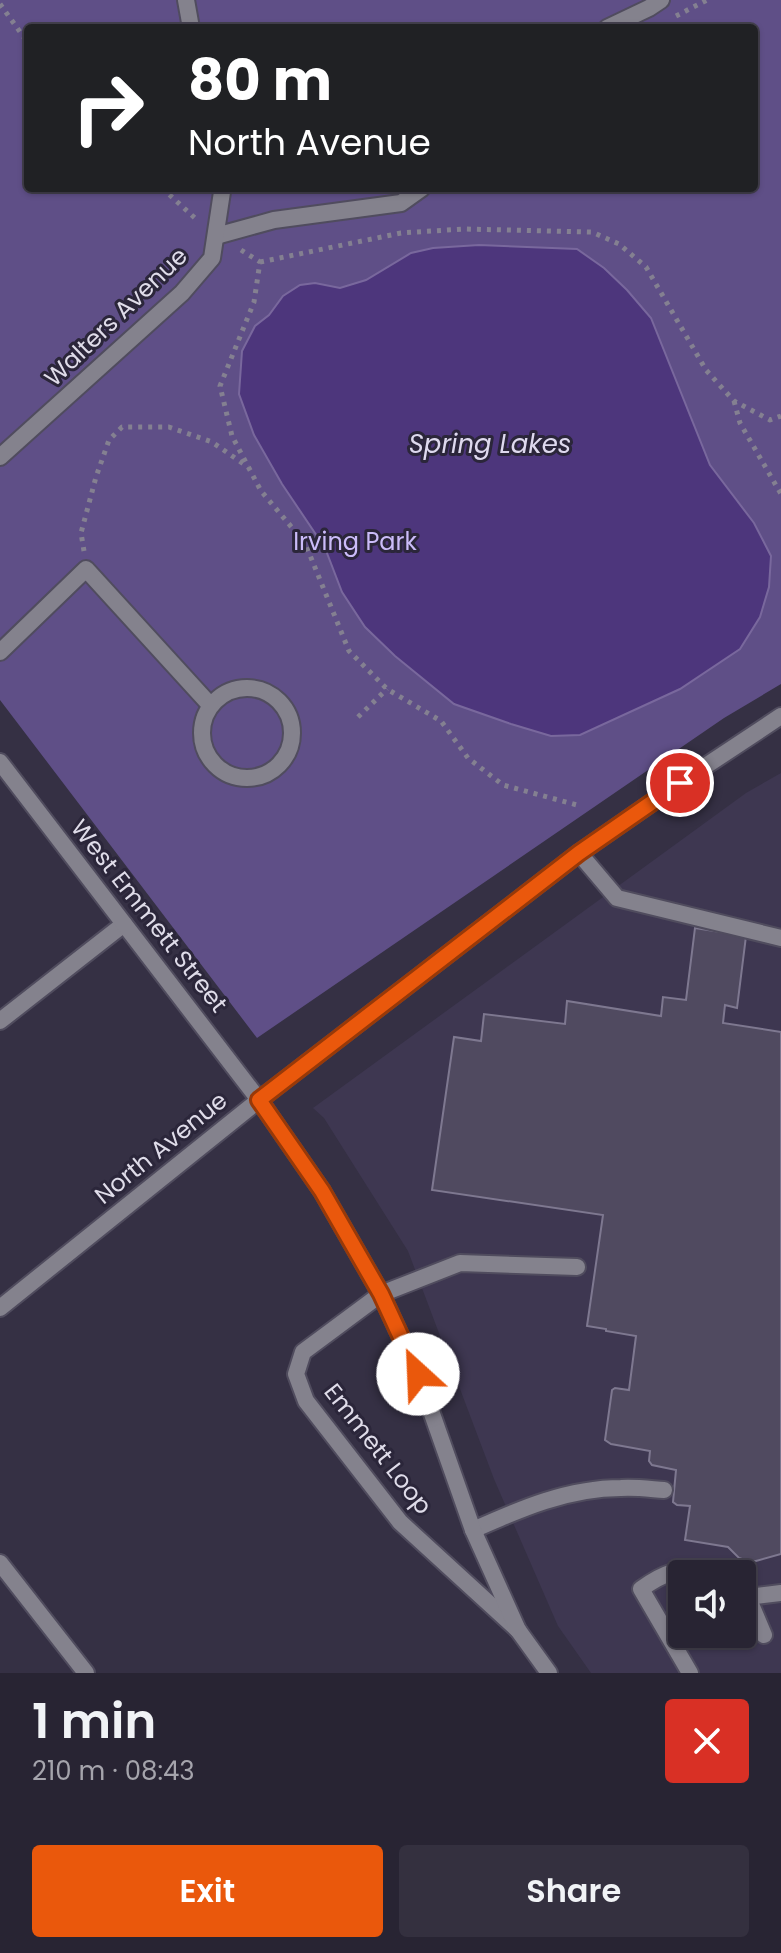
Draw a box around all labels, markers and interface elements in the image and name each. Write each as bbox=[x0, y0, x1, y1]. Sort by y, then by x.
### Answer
text: 80 m bbox=[188, 41, 332, 120]
icon: right bbox=[56, 56, 160, 160]
text: North Avenue bbox=[188, 117, 431, 168]
street label: Walters Avenue bbox=[37, 240, 194, 394]
water label: Spring Lakes bbox=[409, 426, 571, 462]
park label: Irving Park bbox=[293, 525, 417, 558]
pin bbox=[646, 749, 714, 817]
icon: arrive bbox=[658, 761, 702, 805]
street label: West Emmett Street bbox=[64, 812, 235, 1019]
street label: North Avenue bbox=[87, 1084, 234, 1211]
position arrow bbox=[376, 1332, 460, 1416]
street label: Emmett Loop bbox=[317, 1376, 440, 1521]
map controls bbox=[668, 1560, 756, 1648]
button: sound bbox=[668, 1560, 756, 1648]
text: 1 min bbox=[32, 1688, 156, 1755]
button: close bbox=[665, 1699, 749, 1783]
text: 210 m · 08:43 bbox=[32, 1753, 195, 1789]
button: Exit bbox=[32, 1845, 383, 1937]
button: Share bbox=[399, 1845, 749, 1937]

